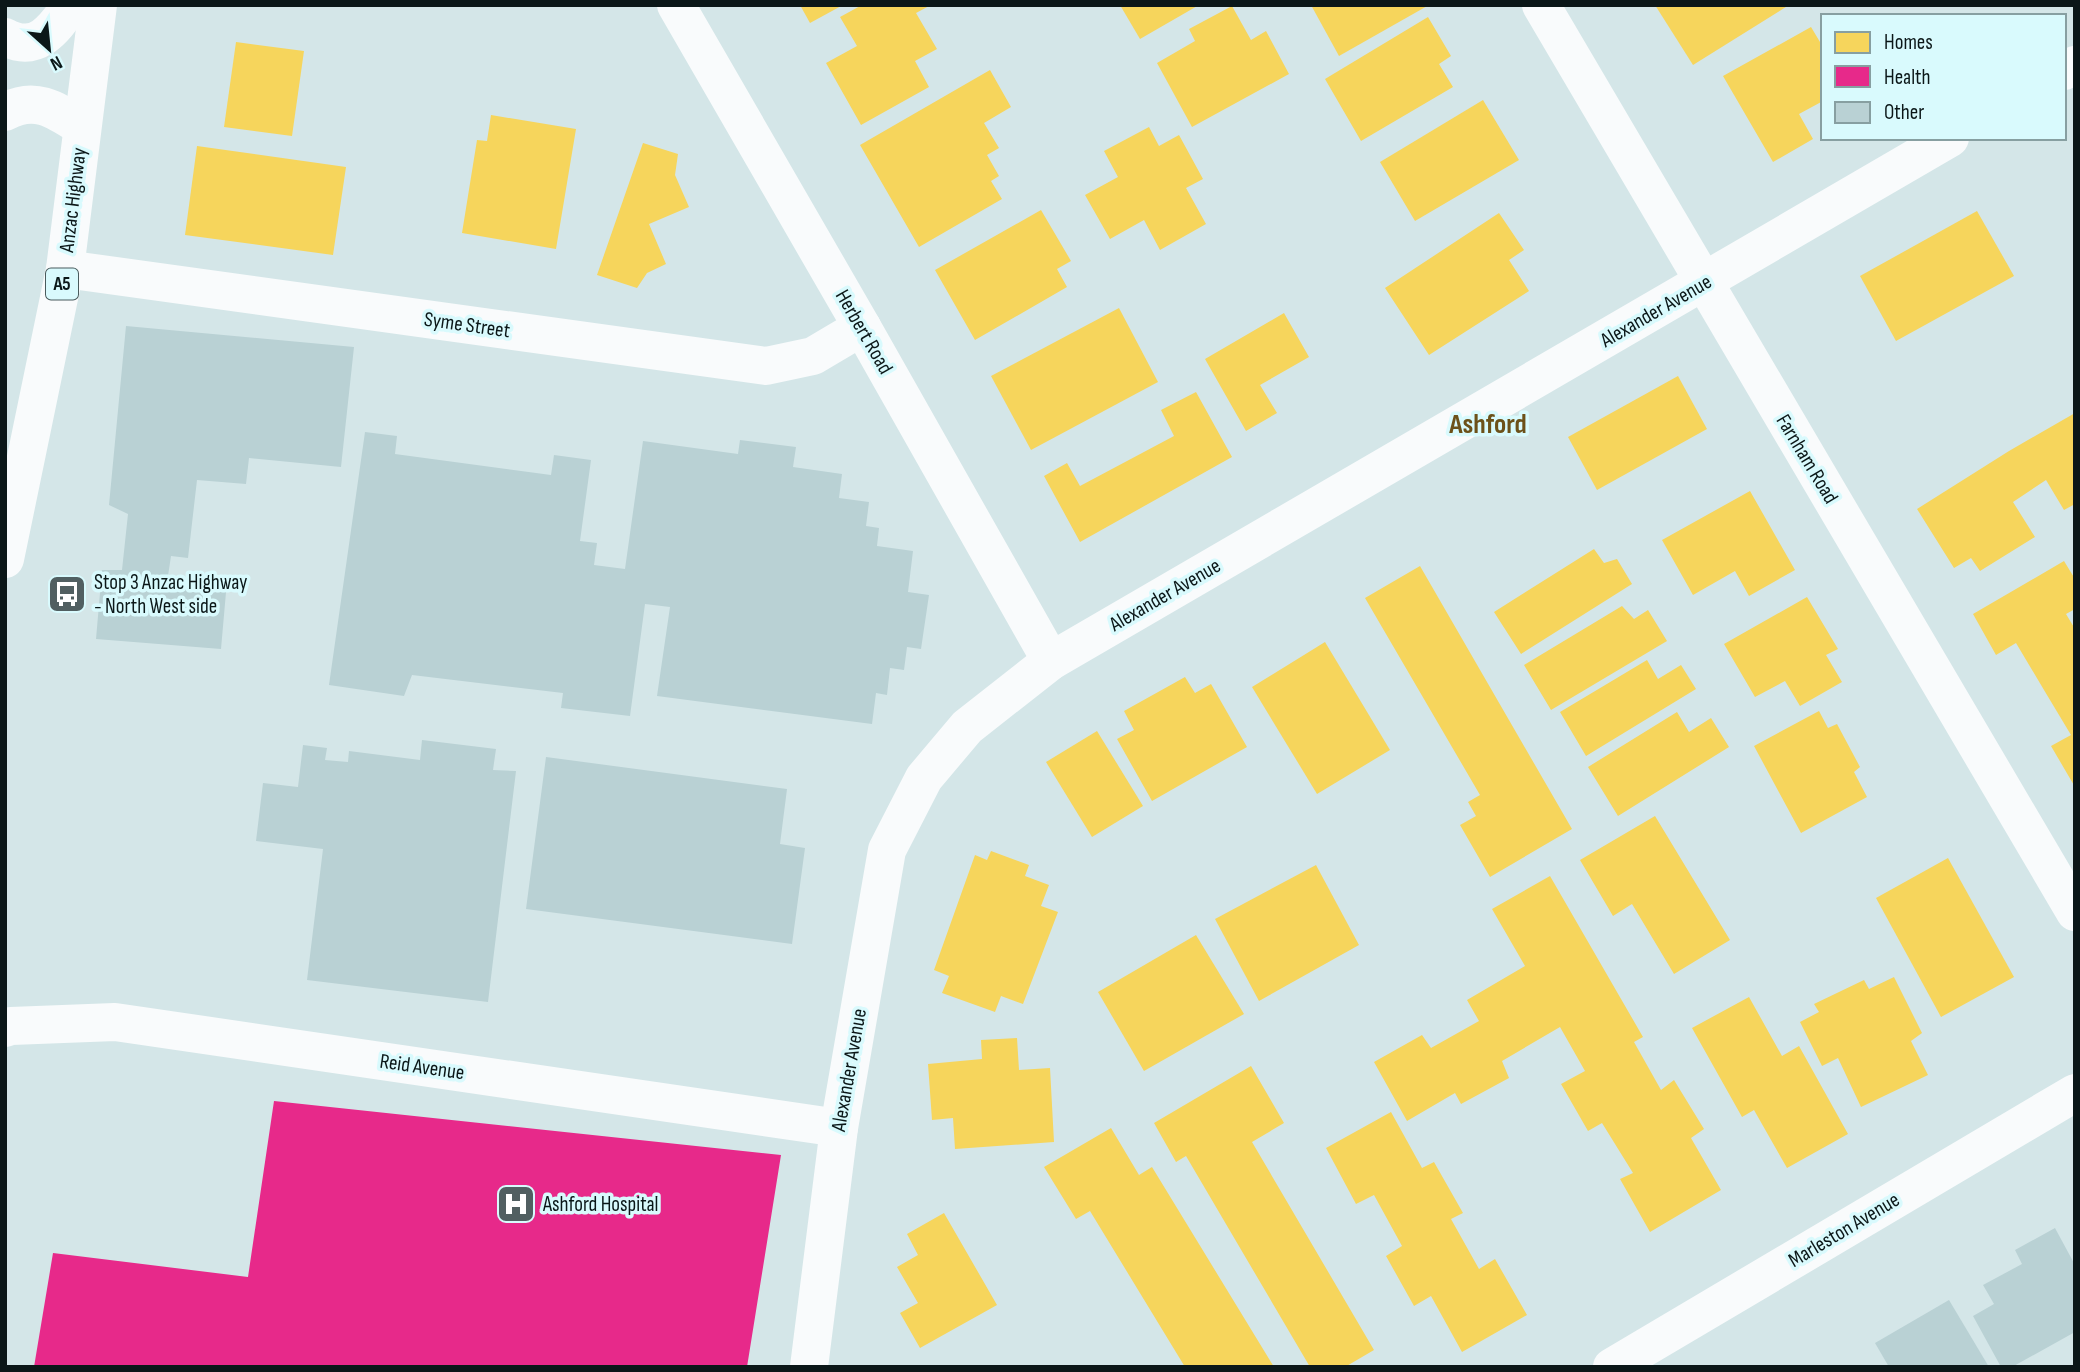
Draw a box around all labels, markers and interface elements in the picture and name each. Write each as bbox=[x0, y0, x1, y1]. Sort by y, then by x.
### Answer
north arrow bbox=[14, 14, 84, 84]
legend bbox=[1821, 14, 2066, 140]
text: Homes bbox=[1884, 30, 1933, 55]
text: N bbox=[46, 50, 66, 75]
text: Health bbox=[1884, 65, 1931, 90]
text: Other bbox=[1884, 100, 1924, 125]
street label: Anzac Highway bbox=[54, 146, 92, 255]
road number: A5 bbox=[46, 268, 78, 300]
street label: Alexander Avenue bbox=[1595, 269, 1716, 353]
street label: Herbert Road bbox=[830, 285, 898, 379]
street label: Syme Street bbox=[422, 307, 512, 343]
district label: Ashford bbox=[1448, 408, 1527, 441]
street label: Farnham Road bbox=[1771, 410, 1843, 508]
street label: Alexander Avenue bbox=[1104, 553, 1225, 637]
place label: Stop 3 Anzac Highway - North West side bbox=[94, 570, 247, 619]
bus stop icon: Stop 3 Anzac Highway - North West side bbox=[46, 573, 88, 615]
street label: Alexander Avenue bbox=[826, 1007, 872, 1134]
street label: Reid Avenue bbox=[378, 1049, 466, 1085]
hospital icon: Ashford Hospital bbox=[495, 1183, 537, 1225]
street label: Marleston Avenue bbox=[1784, 1187, 1904, 1273]
place label: Ashford Hospital bbox=[542, 1192, 659, 1217]

